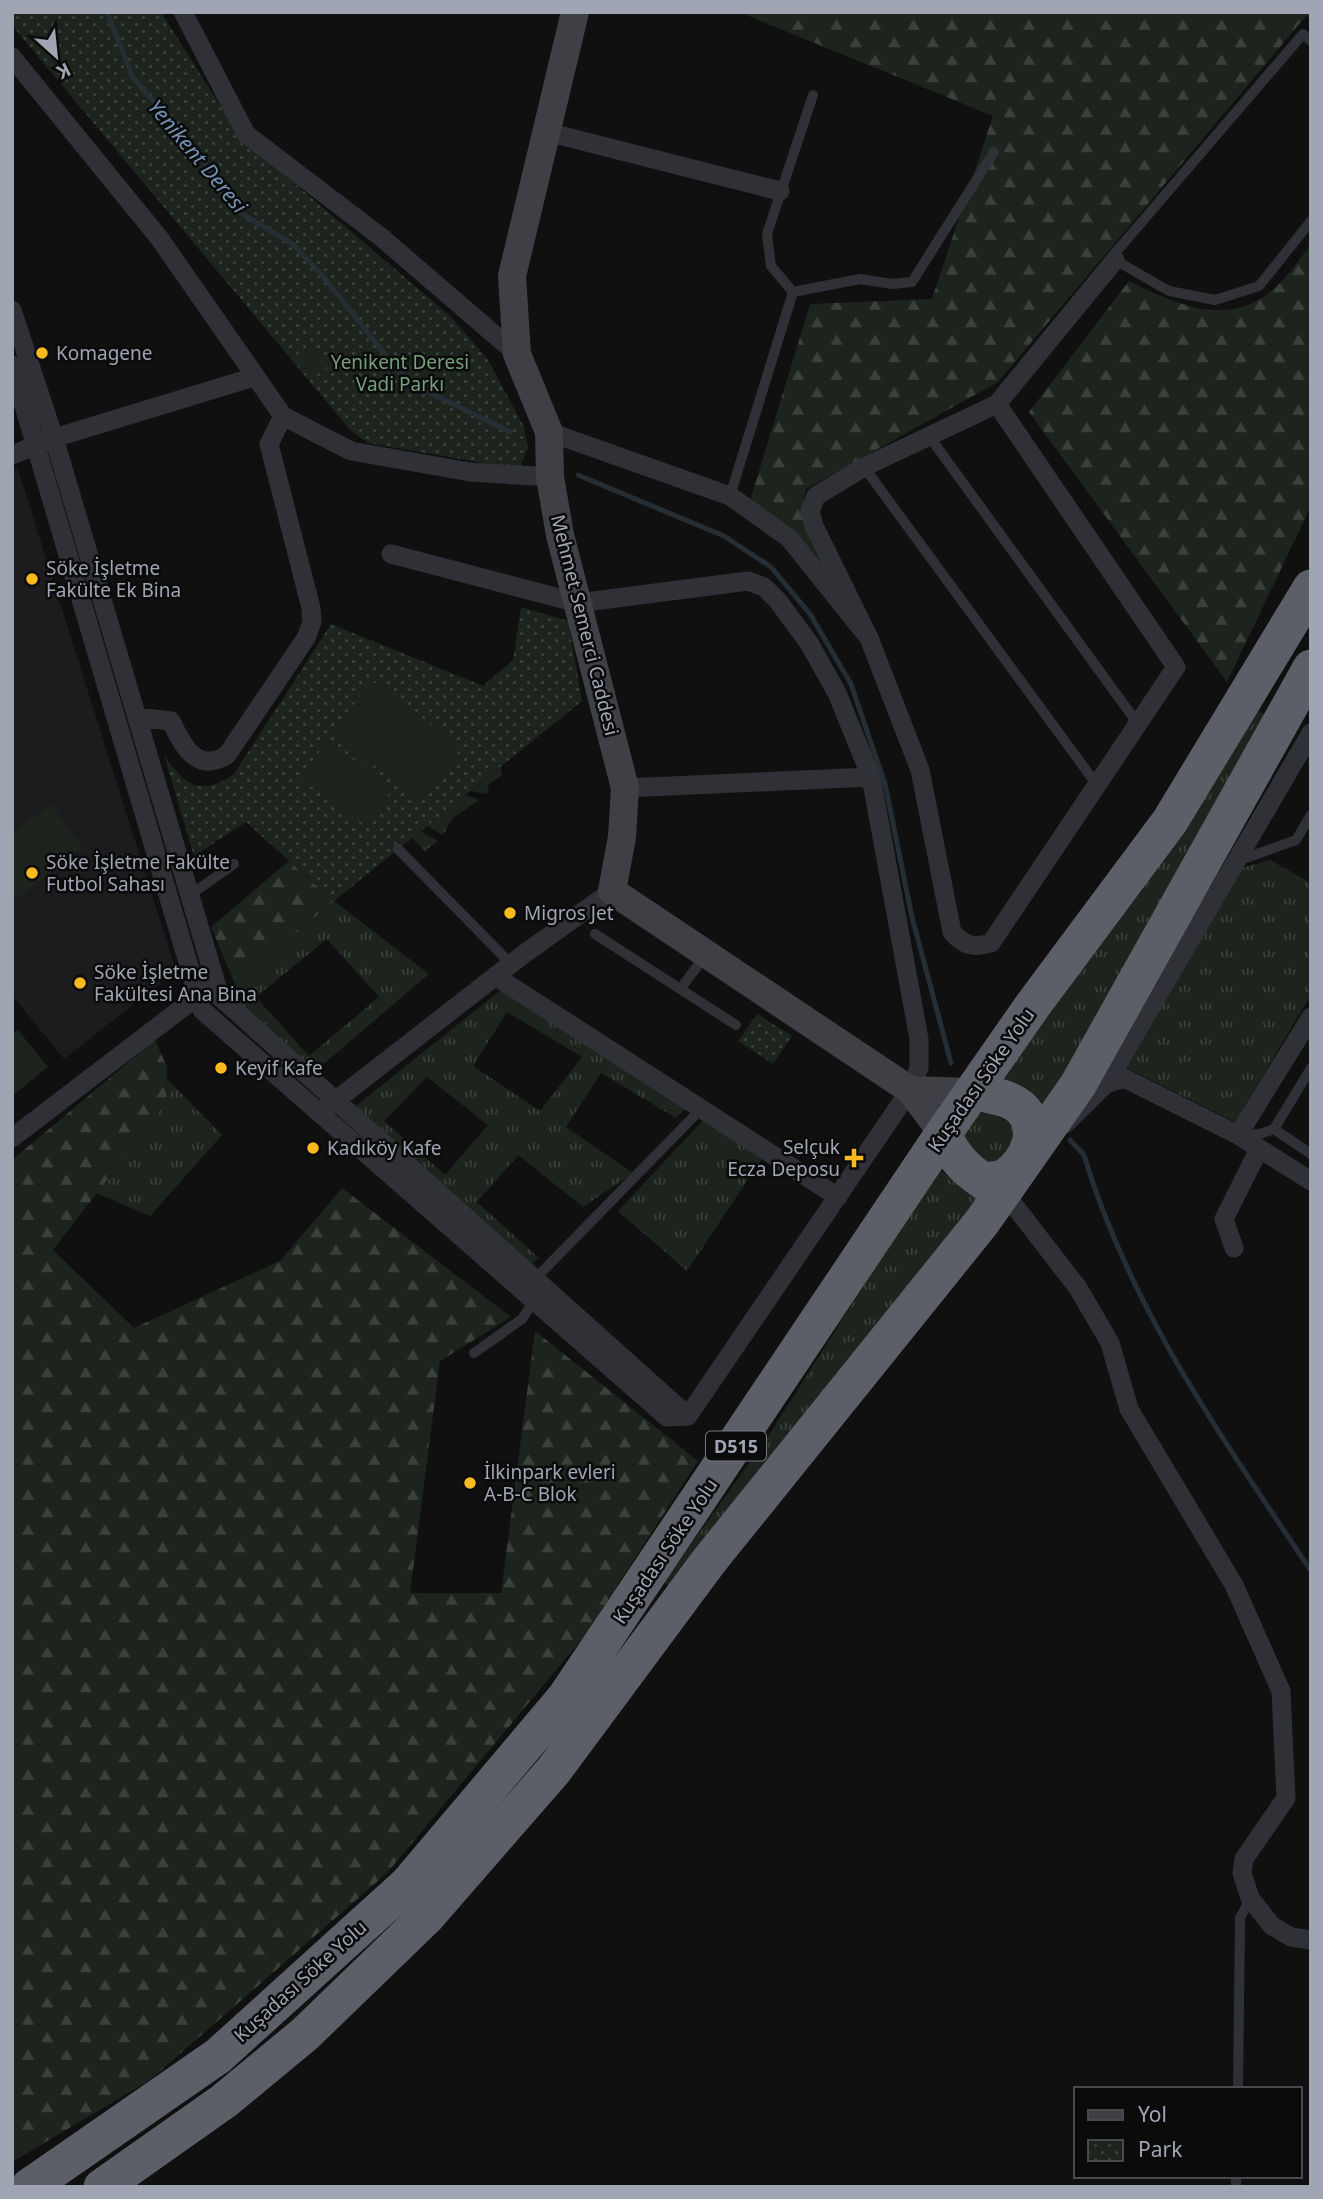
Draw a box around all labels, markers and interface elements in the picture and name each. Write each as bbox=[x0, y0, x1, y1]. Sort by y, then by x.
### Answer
north arrow bbox=[21, 21, 91, 91]
text: K bbox=[52, 57, 75, 86]
water label: Yenikent Deresi bbox=[142, 93, 254, 219]
place label: Komagene bbox=[56, 340, 153, 366]
marker: Komagene bbox=[34, 345, 50, 361]
park label: Yenikent Deresi Vadi Parkı bbox=[331, 349, 469, 397]
street label: Mehmet Semerci Caddesi bbox=[545, 512, 625, 738]
place label: Söke İşletme Fakülte Ek Bina bbox=[46, 555, 181, 603]
marker: Söke İşletme Fakülte Ek Bina bbox=[24, 571, 40, 587]
place label: Söke İşletme Fakülte Futbol Sahası bbox=[46, 849, 230, 897]
marker: Söke İşletme Fakülte Futbol Sahası bbox=[24, 865, 40, 881]
place label: Migros Jet bbox=[524, 900, 614, 926]
marker: Migros Jet bbox=[502, 905, 518, 921]
place label: Söke İşletme Fakültesi Ana Bina bbox=[94, 959, 257, 1007]
marker: Söke İşletme Fakültesi Ana Bina bbox=[72, 975, 88, 991]
street label: Kuşadası Söke Yolu bbox=[922, 1003, 1040, 1157]
place label: Keyif Kafe bbox=[235, 1055, 323, 1081]
marker: Keyif Kafe bbox=[213, 1060, 229, 1076]
place label: Selçuk Ecza Deposu bbox=[727, 1134, 840, 1182]
place label: Kadıköy Kafe bbox=[327, 1135, 442, 1161]
marker: Kadıköy Kafe bbox=[305, 1140, 321, 1156]
marker: Selçuk Ecza Deposu bbox=[846, 1150, 862, 1166]
road number: D515 bbox=[706, 1432, 766, 1461]
place label: İlkinpark evleri A-B-C Blok bbox=[484, 1459, 616, 1507]
street label: Kuşadası Söke Yolu bbox=[607, 1473, 723, 1629]
marker: İlkinpark evleri A-B-C Blok bbox=[462, 1475, 478, 1491]
street label: Kuşadası Söke Yolu bbox=[228, 1914, 372, 2048]
legend bbox=[1074, 2087, 1302, 2178]
text: Yol bbox=[1138, 2100, 1167, 2128]
text: Park bbox=[1138, 2135, 1183, 2163]

